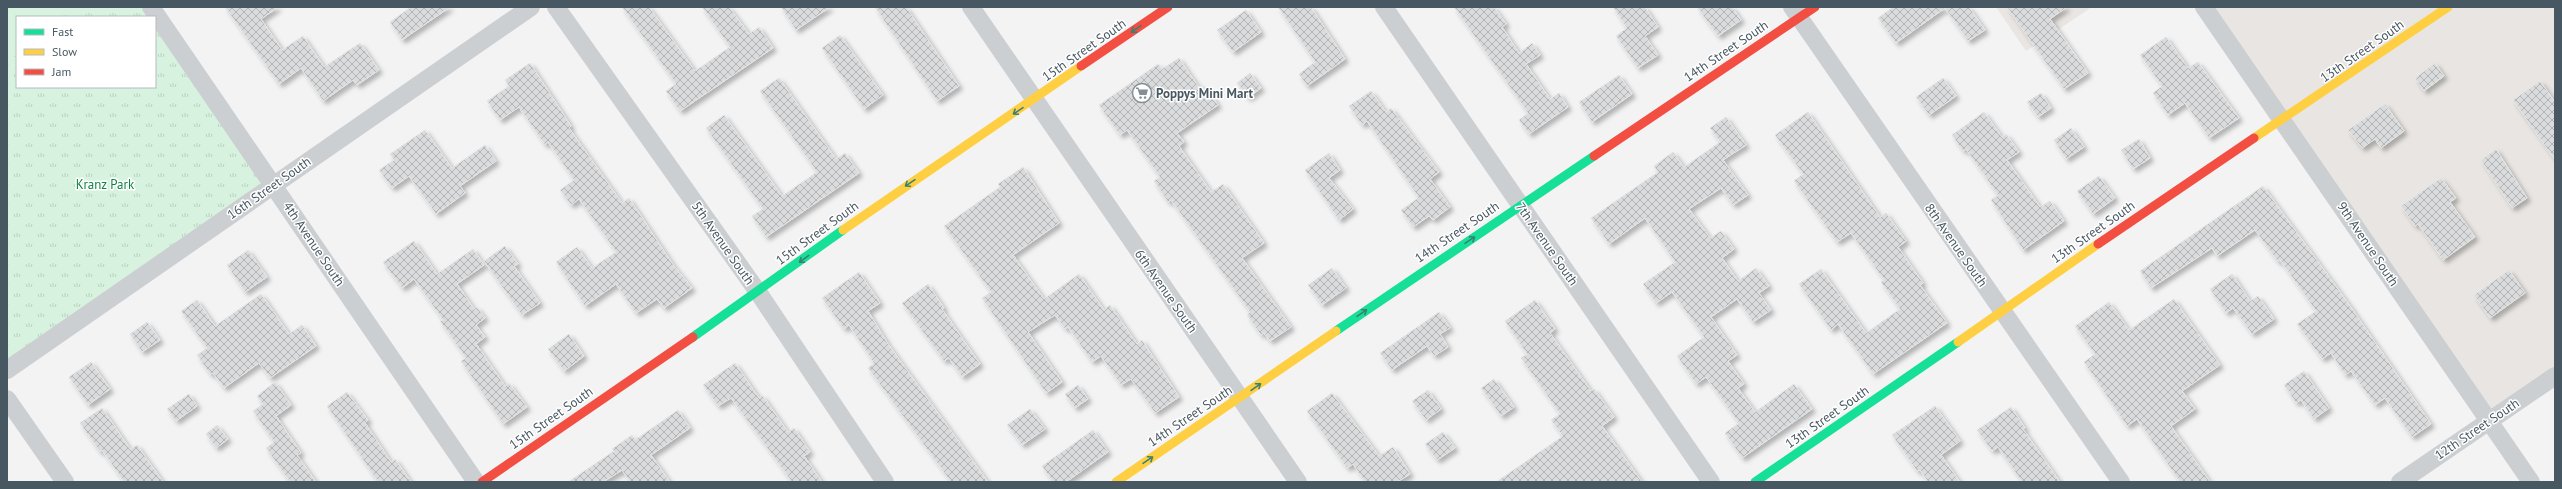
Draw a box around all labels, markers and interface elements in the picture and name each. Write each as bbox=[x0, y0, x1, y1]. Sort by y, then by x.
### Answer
street label: 15th Street South bbox=[1039, 15, 1129, 85]
legend bbox=[16, 16, 156, 88]
street label: 14th Street South bbox=[1681, 16, 1771, 86]
street label: 13th Street South bbox=[2317, 16, 2407, 86]
text: Fast bbox=[52, 24, 73, 39]
one-way arrow bbox=[1131, 25, 1142, 33]
text: Slow bbox=[52, 44, 77, 59]
text: Jam bbox=[51, 64, 71, 79]
supermarket icon: Poppys Mini Mart bbox=[1131, 82, 1153, 104]
place label: Poppys Mini Mart bbox=[1156, 85, 1253, 102]
one-way arrow bbox=[1013, 107, 1024, 115]
street label: 16th Street South bbox=[224, 153, 314, 223]
park label: Kranz Park bbox=[76, 176, 135, 193]
one-way arrow bbox=[905, 179, 916, 187]
street label: 15th Street South bbox=[772, 197, 862, 269]
street label: 14th Street South bbox=[1412, 197, 1502, 267]
street label: 13th Street South bbox=[2048, 197, 2138, 267]
street label: 5th Avenue South bbox=[688, 198, 758, 288]
street label: 4th Avenue South bbox=[280, 199, 348, 289]
street label: 7th Avenue South bbox=[1512, 199, 1582, 289]
street label: 9th Avenue South bbox=[2334, 199, 2402, 289]
street label: 8th Avenue South bbox=[1921, 200, 1991, 290]
one-way arrow bbox=[1464, 235, 1476, 243]
street label: 6th Avenue South bbox=[1131, 246, 1201, 336]
one-way arrow bbox=[799, 255, 810, 263]
one-way arrow bbox=[1356, 309, 1367, 317]
street label: 14th Street South bbox=[1145, 381, 1235, 451]
street label: 13th Street South bbox=[1782, 382, 1872, 452]
street label: 15th Street South bbox=[506, 383, 596, 453]
one-way arrow bbox=[1250, 383, 1261, 391]
street label: 12th Street South bbox=[2432, 394, 2522, 464]
one-way arrow bbox=[1142, 456, 1153, 464]

